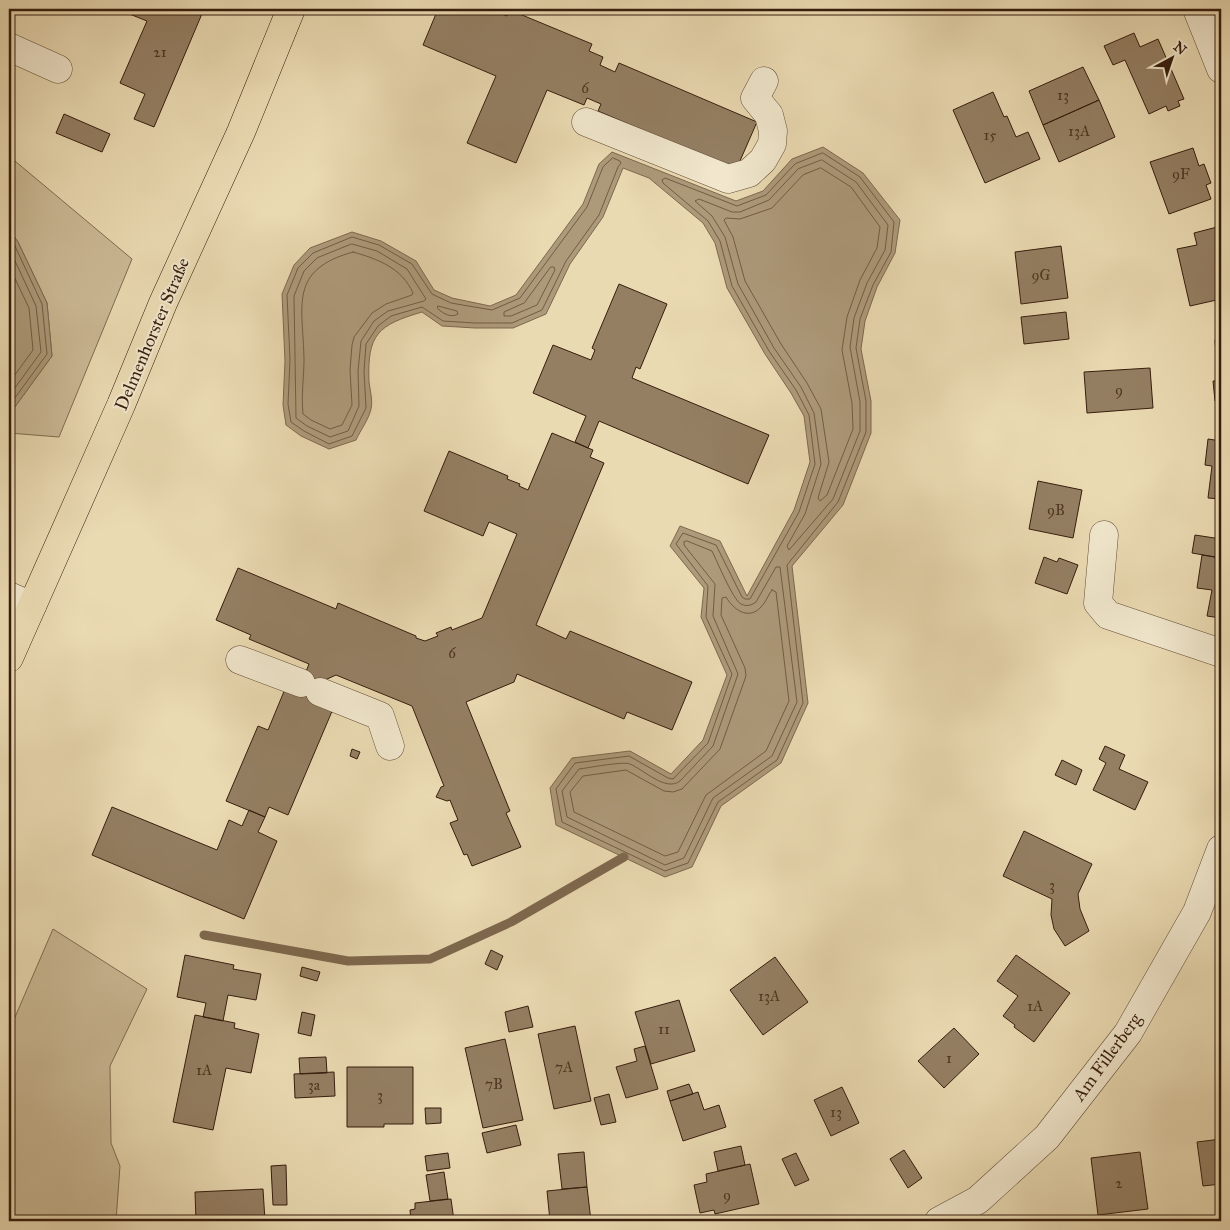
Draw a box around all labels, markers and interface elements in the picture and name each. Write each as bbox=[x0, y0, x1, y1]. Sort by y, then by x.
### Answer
north arrow bbox=[1148, 32, 1198, 82]
text: N bbox=[1170, 38, 1190, 59]
house number: 21 bbox=[153, 43, 167, 61]
house number: 6 bbox=[581, 79, 590, 97]
house number: 13 bbox=[1057, 86, 1069, 104]
house number: 13A bbox=[1068, 122, 1090, 140]
house number: 15 bbox=[984, 126, 996, 144]
house number: 9F bbox=[1172, 165, 1190, 183]
street label: Delmenhorster Straße bbox=[110, 254, 194, 414]
house number: 9G bbox=[1031, 266, 1051, 284]
house number: 9 bbox=[1115, 381, 1123, 399]
house number: 9B bbox=[1047, 501, 1065, 519]
house number: 6 bbox=[448, 644, 457, 662]
house number: 3 bbox=[1049, 876, 1055, 894]
house number: 13A bbox=[758, 987, 780, 1005]
house number: 1A bbox=[1027, 997, 1043, 1015]
street label: Am Fillerberg bbox=[1067, 1008, 1147, 1107]
house number: 11 bbox=[658, 1020, 670, 1038]
house number: 1 bbox=[946, 1049, 952, 1067]
house number: 7A bbox=[555, 1058, 573, 1076]
house number: 1A bbox=[196, 1061, 212, 1079]
house number: 7B bbox=[485, 1075, 503, 1093]
house number: 3a bbox=[308, 1076, 321, 1094]
house number: 3 bbox=[377, 1086, 383, 1104]
house number: 13 bbox=[830, 1103, 842, 1121]
house number: 2 bbox=[1115, 1174, 1123, 1192]
house number: 9 bbox=[723, 1186, 731, 1204]

